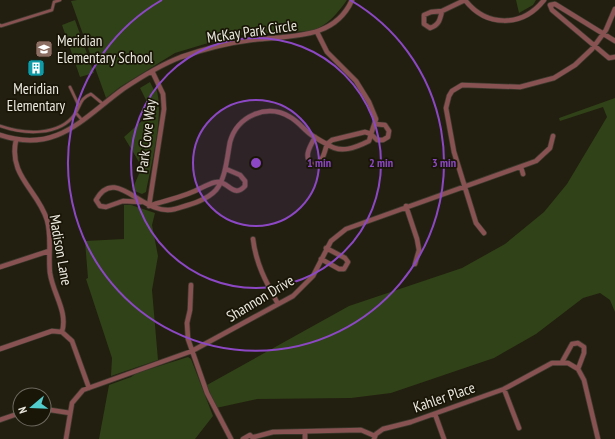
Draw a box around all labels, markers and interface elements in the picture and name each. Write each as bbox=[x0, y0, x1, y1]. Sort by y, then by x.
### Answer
street label: McKay Park Circle bbox=[206, 15, 298, 47]
place label: Meridian Elementary School bbox=[57, 31, 154, 67]
school or university icon: Meridian Elementary School bbox=[34, 39, 54, 59]
building icon: Meridian Elementary bbox=[26, 58, 46, 78]
place label: Meridian Elementary bbox=[7, 79, 66, 115]
street label: Park Cove Way bbox=[132, 98, 160, 174]
text: 1 min bbox=[307, 155, 331, 170]
text: 2 min bbox=[369, 155, 393, 170]
text: 3 min bbox=[432, 155, 456, 170]
centre of rings bbox=[249, 156, 263, 170]
street label: Madison Lane bbox=[45, 213, 77, 287]
street label: Shannon Drive bbox=[223, 270, 297, 326]
street label: Kahler Place bbox=[411, 378, 477, 416]
north arrow bbox=[12, 387, 52, 427]
text: N bbox=[15, 405, 30, 415]

